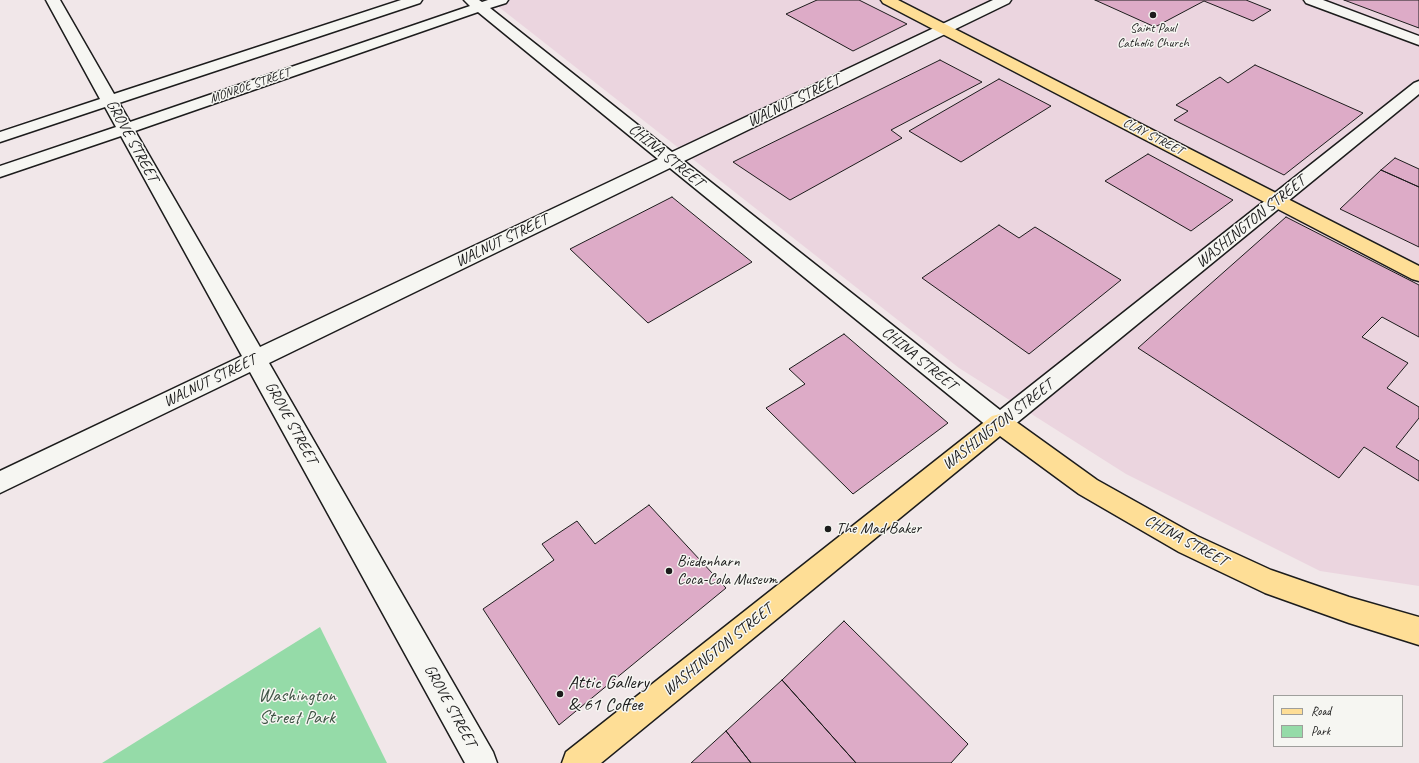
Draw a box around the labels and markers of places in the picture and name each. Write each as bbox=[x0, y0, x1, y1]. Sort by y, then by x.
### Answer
marker: Saint Paul Catholic Church bbox=[1148, 10, 1158, 20]
place label: Saint Paul Catholic Church bbox=[1117, 21, 1189, 52]
place label: The Mad Baker bbox=[836, 519, 921, 539]
marker: The Mad Baker bbox=[823, 524, 833, 534]
place label: Biedenharn Coca-Cola Museum bbox=[677, 552, 777, 590]
marker: Biedenharn Coca-Cola Museum bbox=[664, 566, 674, 576]
place label: Attic Gallery & 61 Coffee bbox=[568, 672, 649, 716]
marker: Attic Gallery & 61 Coffee bbox=[555, 689, 565, 699]

